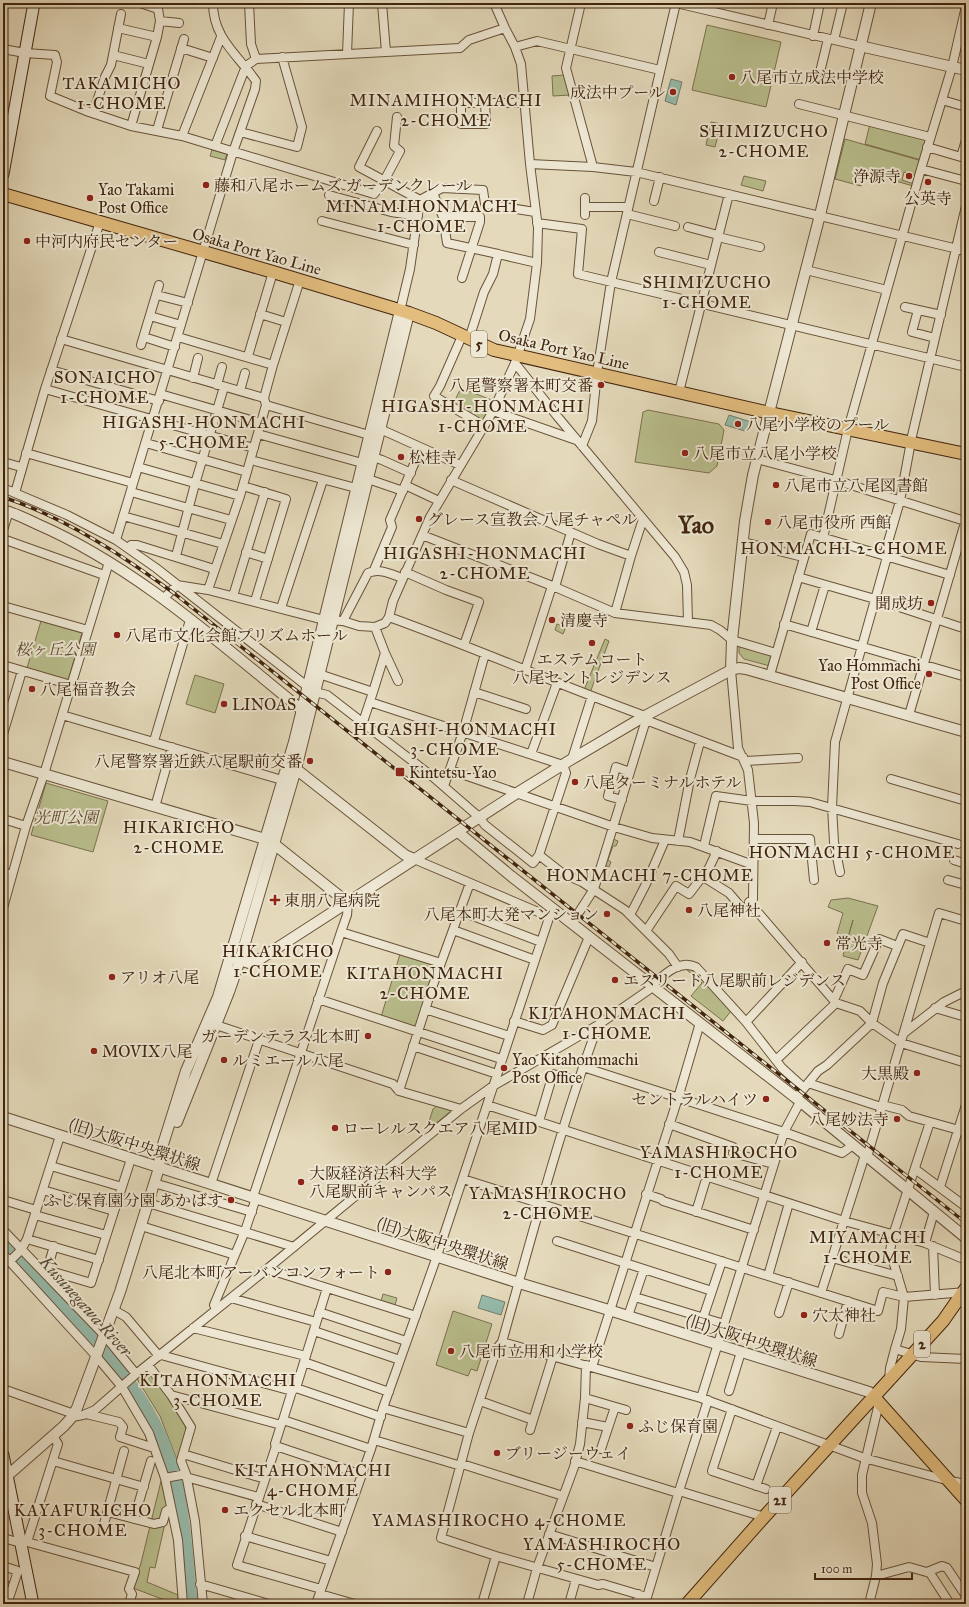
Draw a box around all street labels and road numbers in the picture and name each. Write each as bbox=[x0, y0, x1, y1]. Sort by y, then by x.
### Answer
street label: Osaka Port Yao Line bbox=[190, 224, 324, 279]
street label: Osaka Port Yao Line bbox=[497, 325, 631, 374]
road number: 5 bbox=[471, 331, 487, 357]
street label: (旧)大阪中央環状線 bbox=[66, 1114, 203, 1176]
street label: (旧)大阪中央環状線 bbox=[374, 1213, 511, 1275]
street label: (旧)大阪中央環状線 bbox=[683, 1310, 820, 1372]
road number: 2 bbox=[914, 1331, 930, 1357]
road number: 21 bbox=[769, 1487, 791, 1513]

